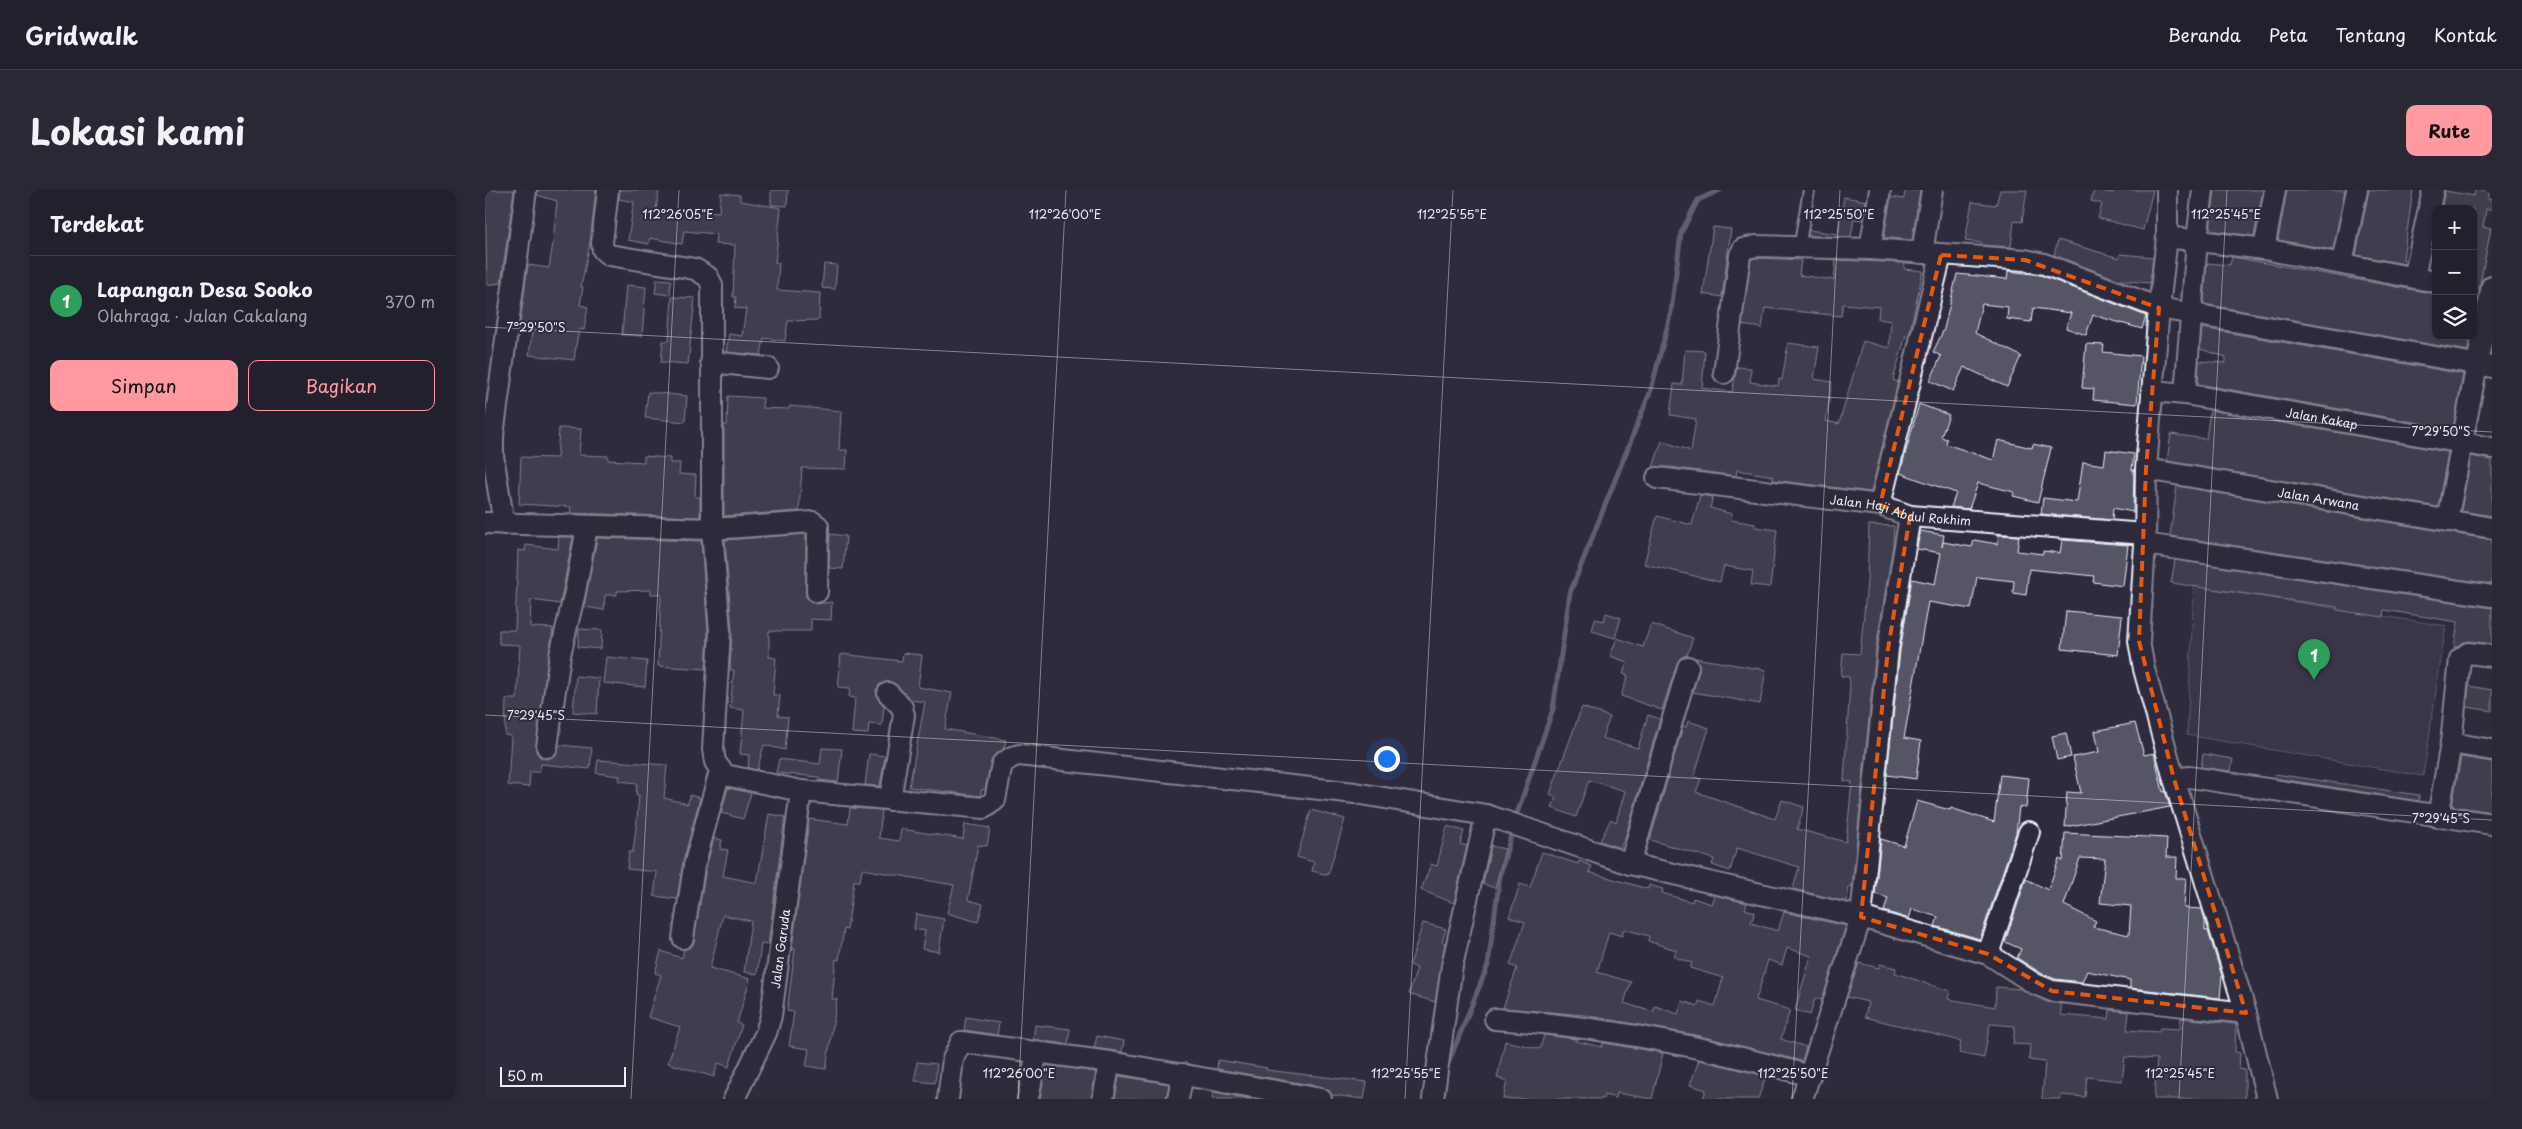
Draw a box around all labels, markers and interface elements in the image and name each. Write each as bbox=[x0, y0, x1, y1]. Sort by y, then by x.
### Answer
text: Gridwalk bbox=[25, 17, 138, 53]
text: Beranda bbox=[2168, 21, 2241, 48]
text: Peta bbox=[2269, 21, 2307, 48]
text: Tentang bbox=[2335, 21, 2406, 48]
text: Kontak bbox=[2434, 21, 2497, 48]
text: Lokasi kami bbox=[30, 104, 245, 157]
button: Rute bbox=[2406, 105, 2492, 156]
text: 112°26'05"E bbox=[642, 205, 714, 223]
text: 112°26'00"E bbox=[1029, 205, 1101, 223]
text: 112°25'55"E bbox=[1417, 205, 1487, 223]
text: 112°25'50"E bbox=[1804, 205, 1874, 223]
text: 112°25'45"E bbox=[2191, 205, 2261, 223]
map controls bbox=[2432, 205, 2477, 340]
button: + bbox=[2432, 205, 2477, 250]
text: Terdekat bbox=[50, 207, 144, 239]
button: − bbox=[2432, 250, 2477, 295]
text: Lapangan Desa Sooko bbox=[97, 275, 312, 303]
text: 1 bbox=[62, 289, 70, 313]
text: 370 m bbox=[385, 289, 435, 313]
button: layers bbox=[2432, 295, 2477, 340]
text: Olahraga · Jalan Cakalang bbox=[97, 303, 307, 327]
text: 7°29'50"S bbox=[506, 318, 566, 336]
button: Simpan bbox=[50, 360, 238, 411]
button: Bagikan bbox=[248, 360, 435, 411]
street label: Jalan Kakap bbox=[2284, 403, 2359, 433]
text: 7°29'50"S bbox=[2411, 422, 2471, 440]
street label: Jalan Arwana bbox=[2276, 483, 2362, 514]
street label: Jalan Haji Abdul Rokhim bbox=[1829, 490, 1972, 530]
pin: 1 bbox=[2298, 639, 2330, 680]
text: 7°29'45"S bbox=[507, 706, 565, 724]
your location bbox=[1374, 746, 1400, 772]
text: 7°29'45"S bbox=[2412, 809, 2470, 827]
street label: Jalan Garuda bbox=[766, 907, 794, 989]
scale bar bbox=[500, 1064, 626, 1087]
text: 112°26'00"E bbox=[983, 1064, 1055, 1082]
text: 112°25'55"E bbox=[1371, 1064, 1441, 1082]
text: 112°25'50"E bbox=[1758, 1064, 1828, 1082]
text: 112°25'45"E bbox=[2145, 1064, 2215, 1082]
text: 50 m bbox=[507, 1065, 543, 1086]

